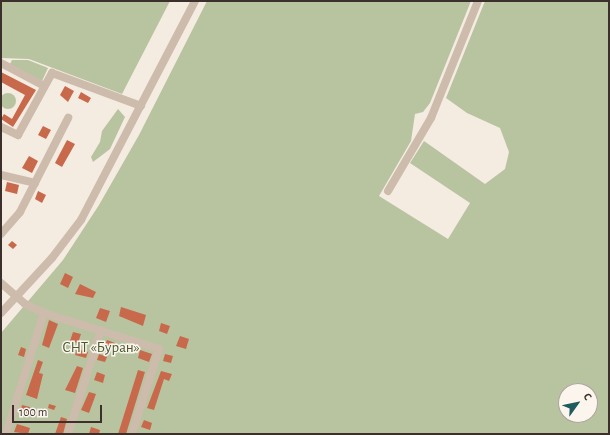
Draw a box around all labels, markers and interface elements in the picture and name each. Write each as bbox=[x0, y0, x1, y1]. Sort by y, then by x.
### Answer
park label: СНТ «Буран» bbox=[62, 339, 140, 357]
north arrow bbox=[558, 383, 598, 423]
text: С bbox=[581, 391, 594, 402]
scale bar bbox=[14, 397, 104, 423]
text: 100 m bbox=[19, 406, 47, 418]

